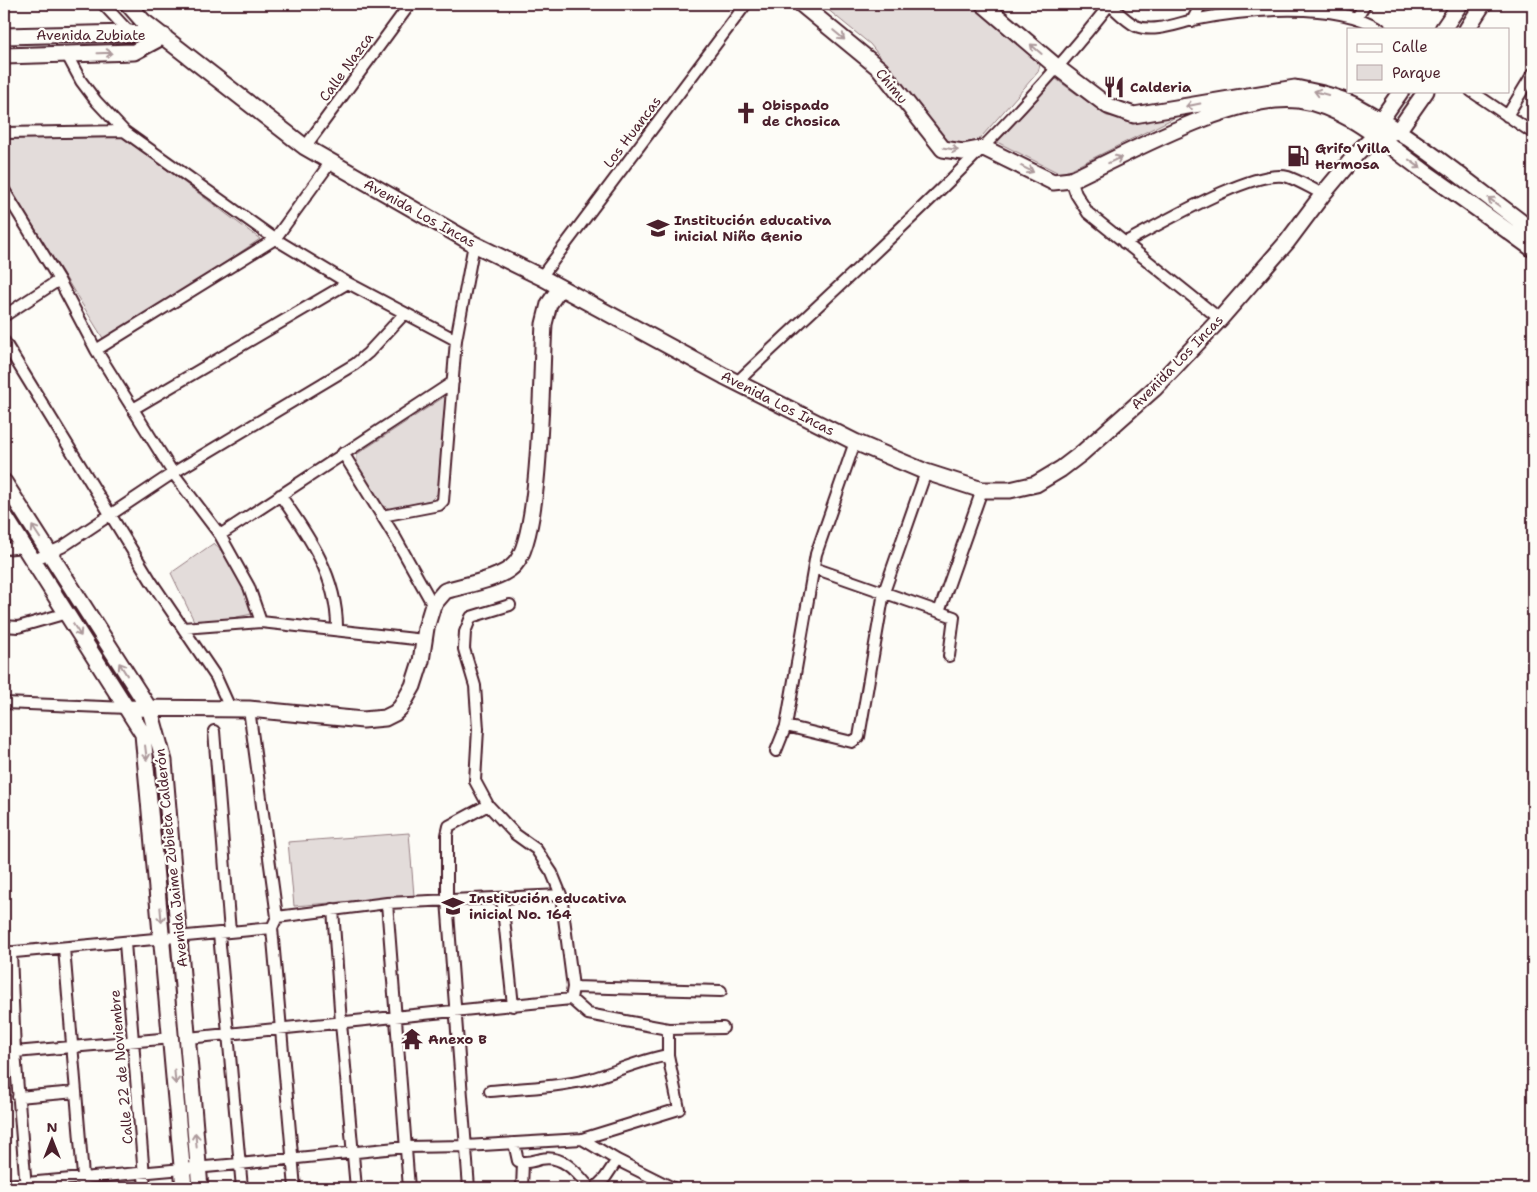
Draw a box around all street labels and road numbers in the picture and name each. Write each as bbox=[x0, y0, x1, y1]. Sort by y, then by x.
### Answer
street label: Avenida Zubiate bbox=[36, 26, 146, 44]
street label: Calle Nazca bbox=[315, 29, 377, 105]
street label: Chimu bbox=[872, 65, 912, 107]
street label: Los Huancas bbox=[599, 93, 665, 171]
street label: Avenida Los Incas bbox=[361, 175, 479, 251]
street label: Avenida Los Incas bbox=[1127, 311, 1227, 413]
street label: Avenida Los Incas bbox=[718, 367, 838, 439]
street label: Avenida Jaime Zubieta Calderón bbox=[151, 747, 191, 968]
street label: Calle 22 de Noviembre bbox=[105, 989, 137, 1145]

